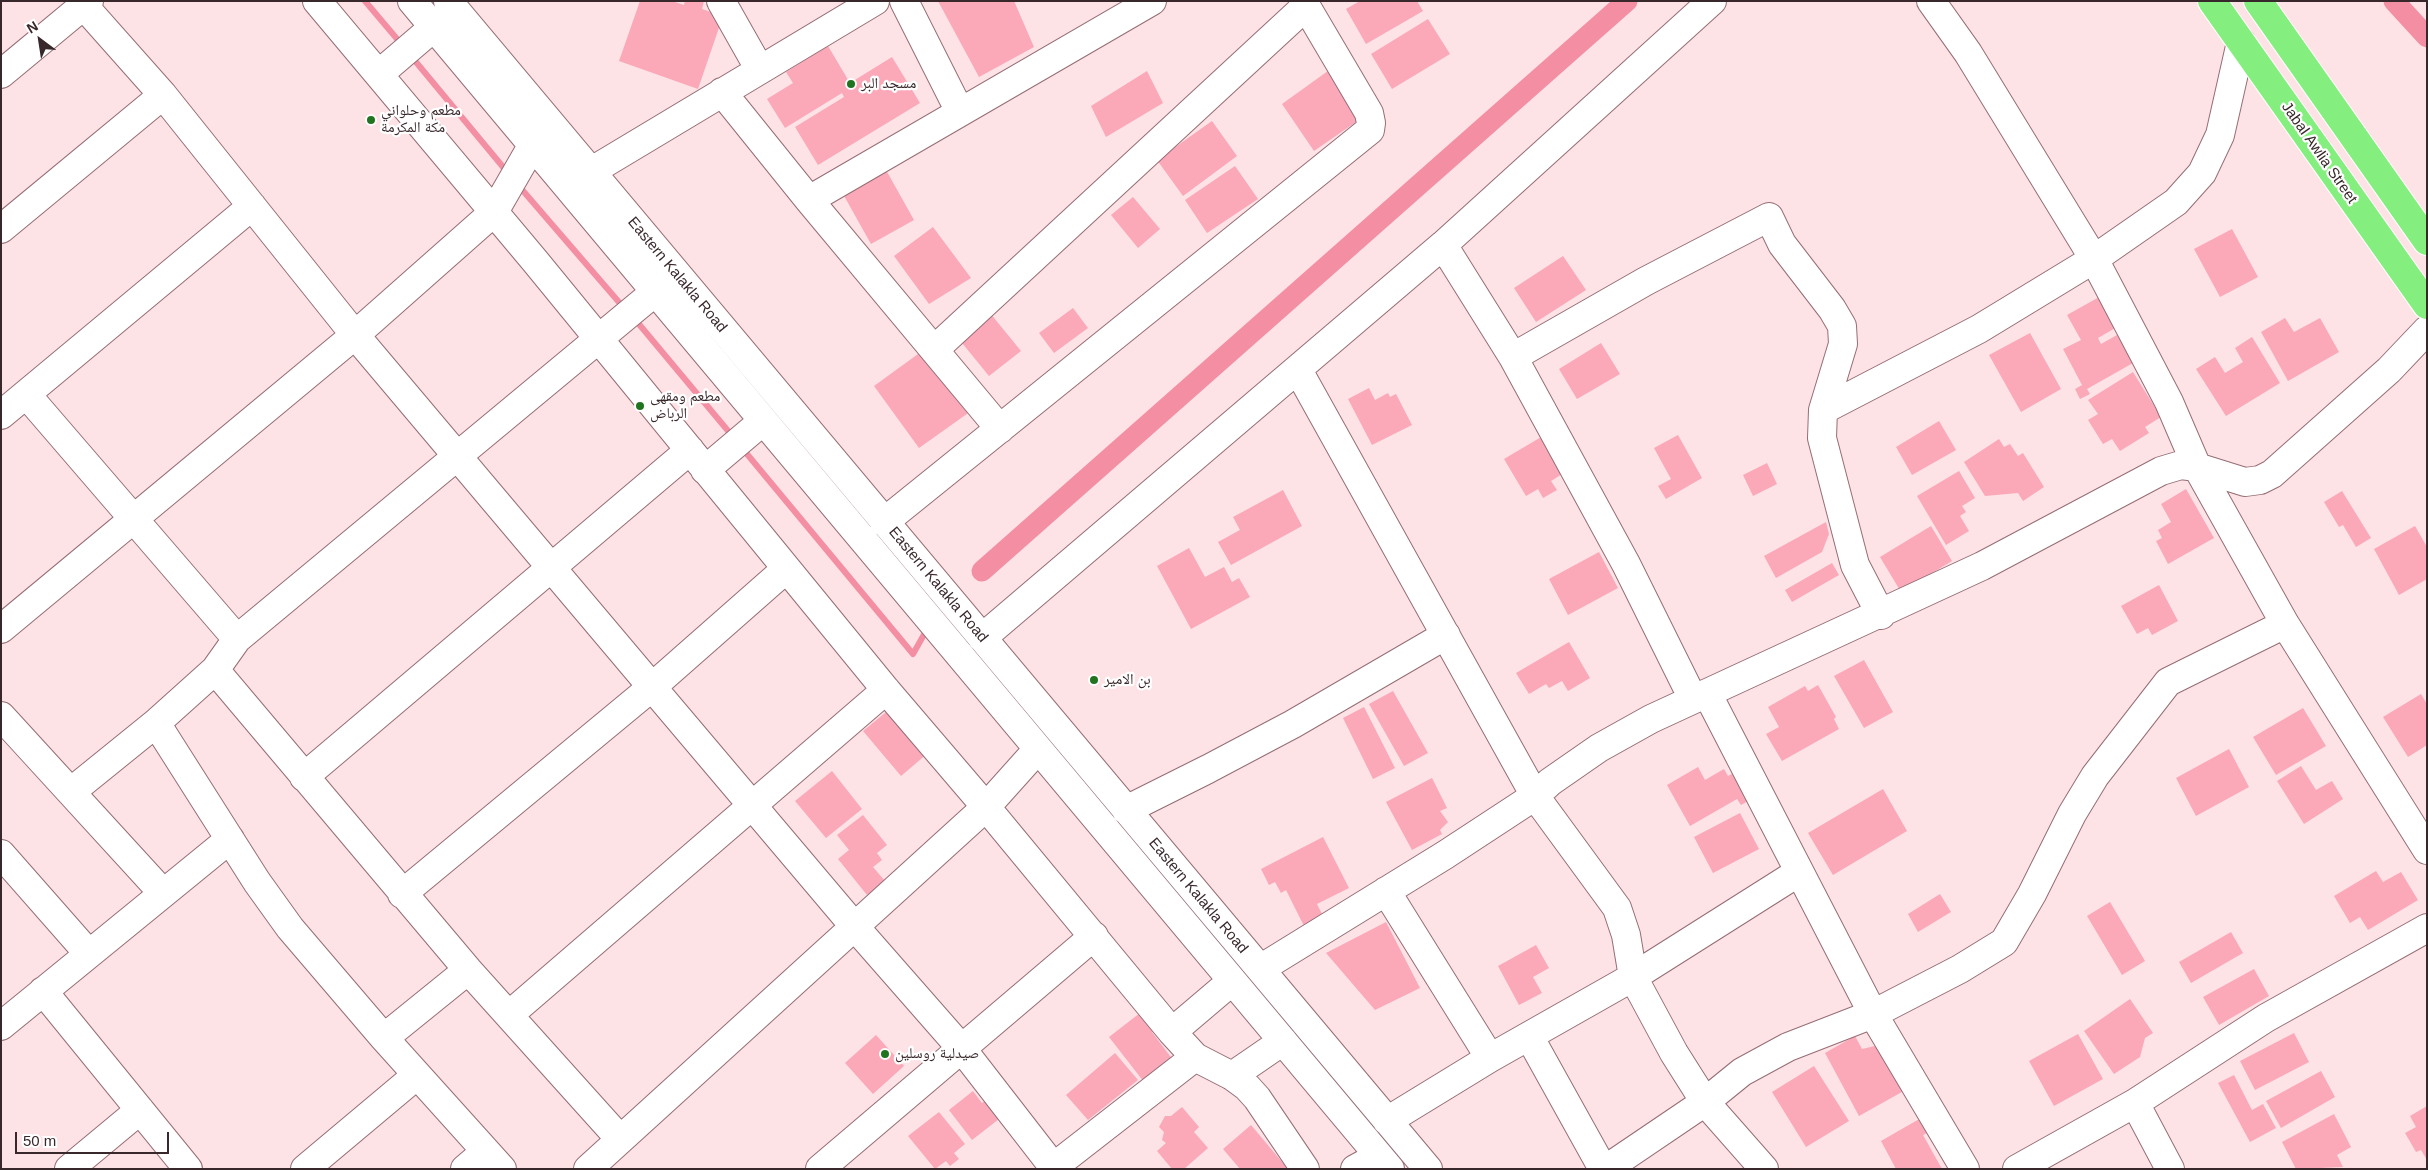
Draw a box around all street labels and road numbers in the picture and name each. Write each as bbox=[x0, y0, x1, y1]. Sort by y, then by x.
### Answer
street label: Jabal Awlia Street bbox=[2277, 99, 2361, 207]
street label: Eastern Kalakla Road bbox=[623, 214, 731, 336]
street label: Eastern Kalakla Road bbox=[884, 524, 992, 646]
street label: Eastern Kalakla Road bbox=[1144, 835, 1252, 957]

